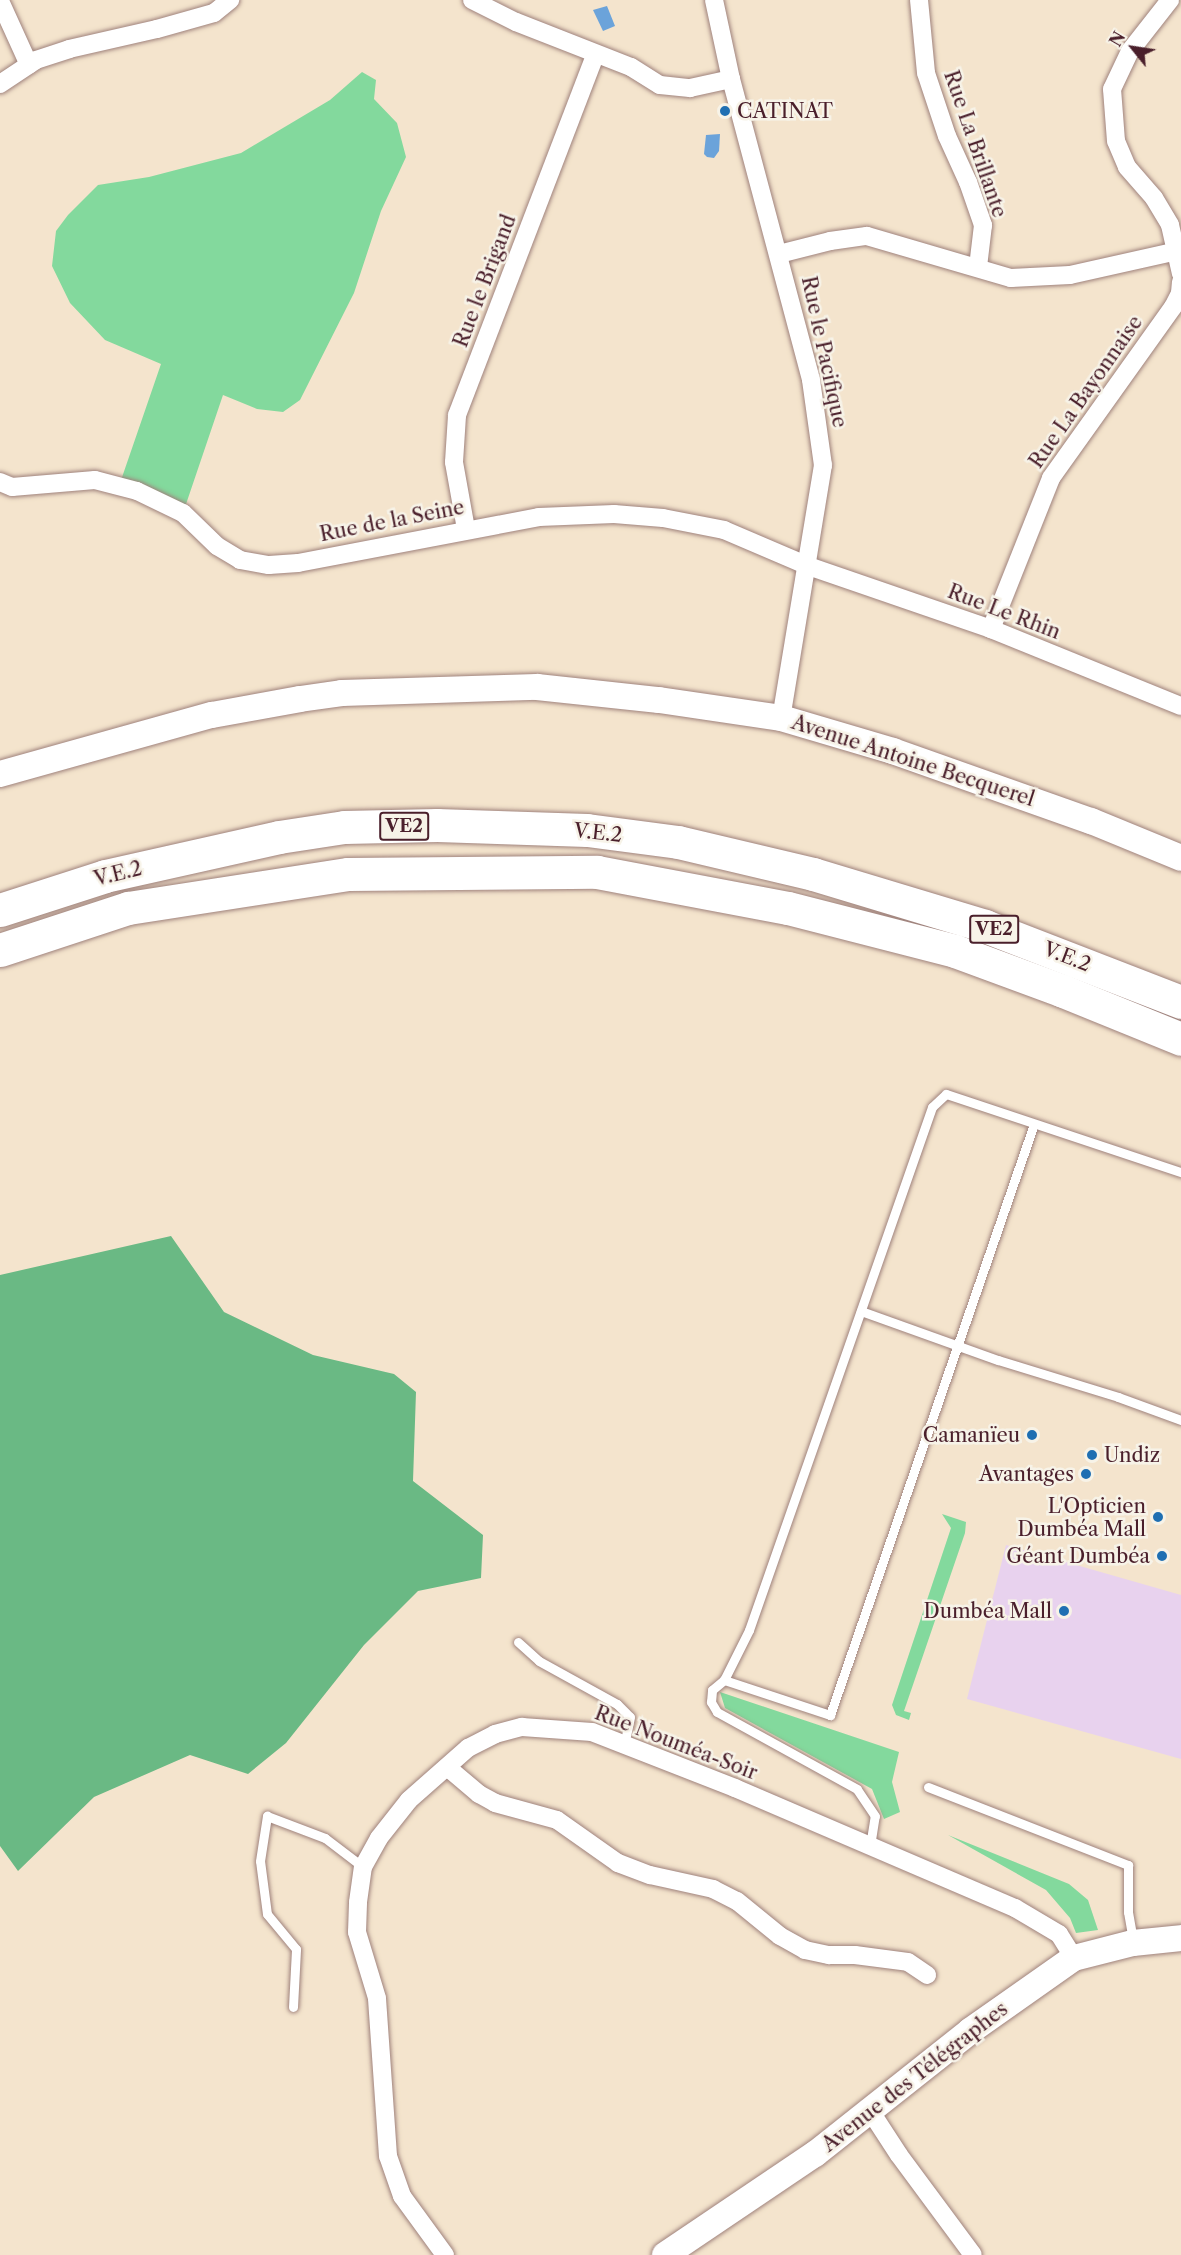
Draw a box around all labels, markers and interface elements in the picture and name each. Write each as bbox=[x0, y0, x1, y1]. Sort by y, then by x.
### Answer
north arrow bbox=[1103, 18, 1163, 78]
text: N bbox=[1105, 28, 1130, 50]
street label: Rue La Brillante bbox=[939, 67, 1011, 221]
place label: CATINAT bbox=[737, 99, 833, 123]
marker: CATINAT bbox=[718, 104, 732, 118]
street label: Rue le Brigand bbox=[449, 211, 521, 351]
street label: Rue le Pacifique bbox=[796, 274, 852, 430]
street label: Rue La Bayonnaise bbox=[1024, 311, 1148, 473]
street label: Rue de la Seine bbox=[318, 495, 466, 547]
street label: Rue Le Rhin bbox=[944, 580, 1064, 644]
street label: Avenue Antoine Becquerel bbox=[788, 710, 1038, 812]
road number: VE2 bbox=[378, 811, 430, 841]
street label: V.E.2 bbox=[573, 819, 623, 847]
street label: V.E.2 bbox=[91, 856, 145, 892]
road number: VE2 bbox=[968, 914, 1020, 944]
street label: V.E.2 bbox=[1040, 937, 1094, 977]
place label: Camanïeu bbox=[923, 1423, 1020, 1447]
marker: Camanïeu bbox=[1025, 1428, 1039, 1442]
place label: Undiz bbox=[1104, 1443, 1160, 1467]
marker: Undiz bbox=[1085, 1448, 1099, 1462]
place label: Avantages bbox=[979, 1462, 1074, 1486]
marker: Avantages bbox=[1079, 1467, 1093, 1481]
place label: L'Opticien Dumbéa Mall bbox=[1017, 1494, 1146, 1541]
marker: L'Opticien Dumbéa Mall bbox=[1151, 1510, 1165, 1524]
place label: Géant Dumbéa bbox=[1006, 1544, 1150, 1568]
marker: Géant Dumbéa bbox=[1155, 1549, 1169, 1563]
place label: Dumbéa Mall bbox=[923, 1599, 1052, 1623]
marker: Dumbéa Mall bbox=[1057, 1604, 1071, 1618]
street label: Rue Nouméa-Soir bbox=[591, 1701, 761, 1785]
street label: Avenue des Télégraphes bbox=[817, 1997, 1013, 2157]

